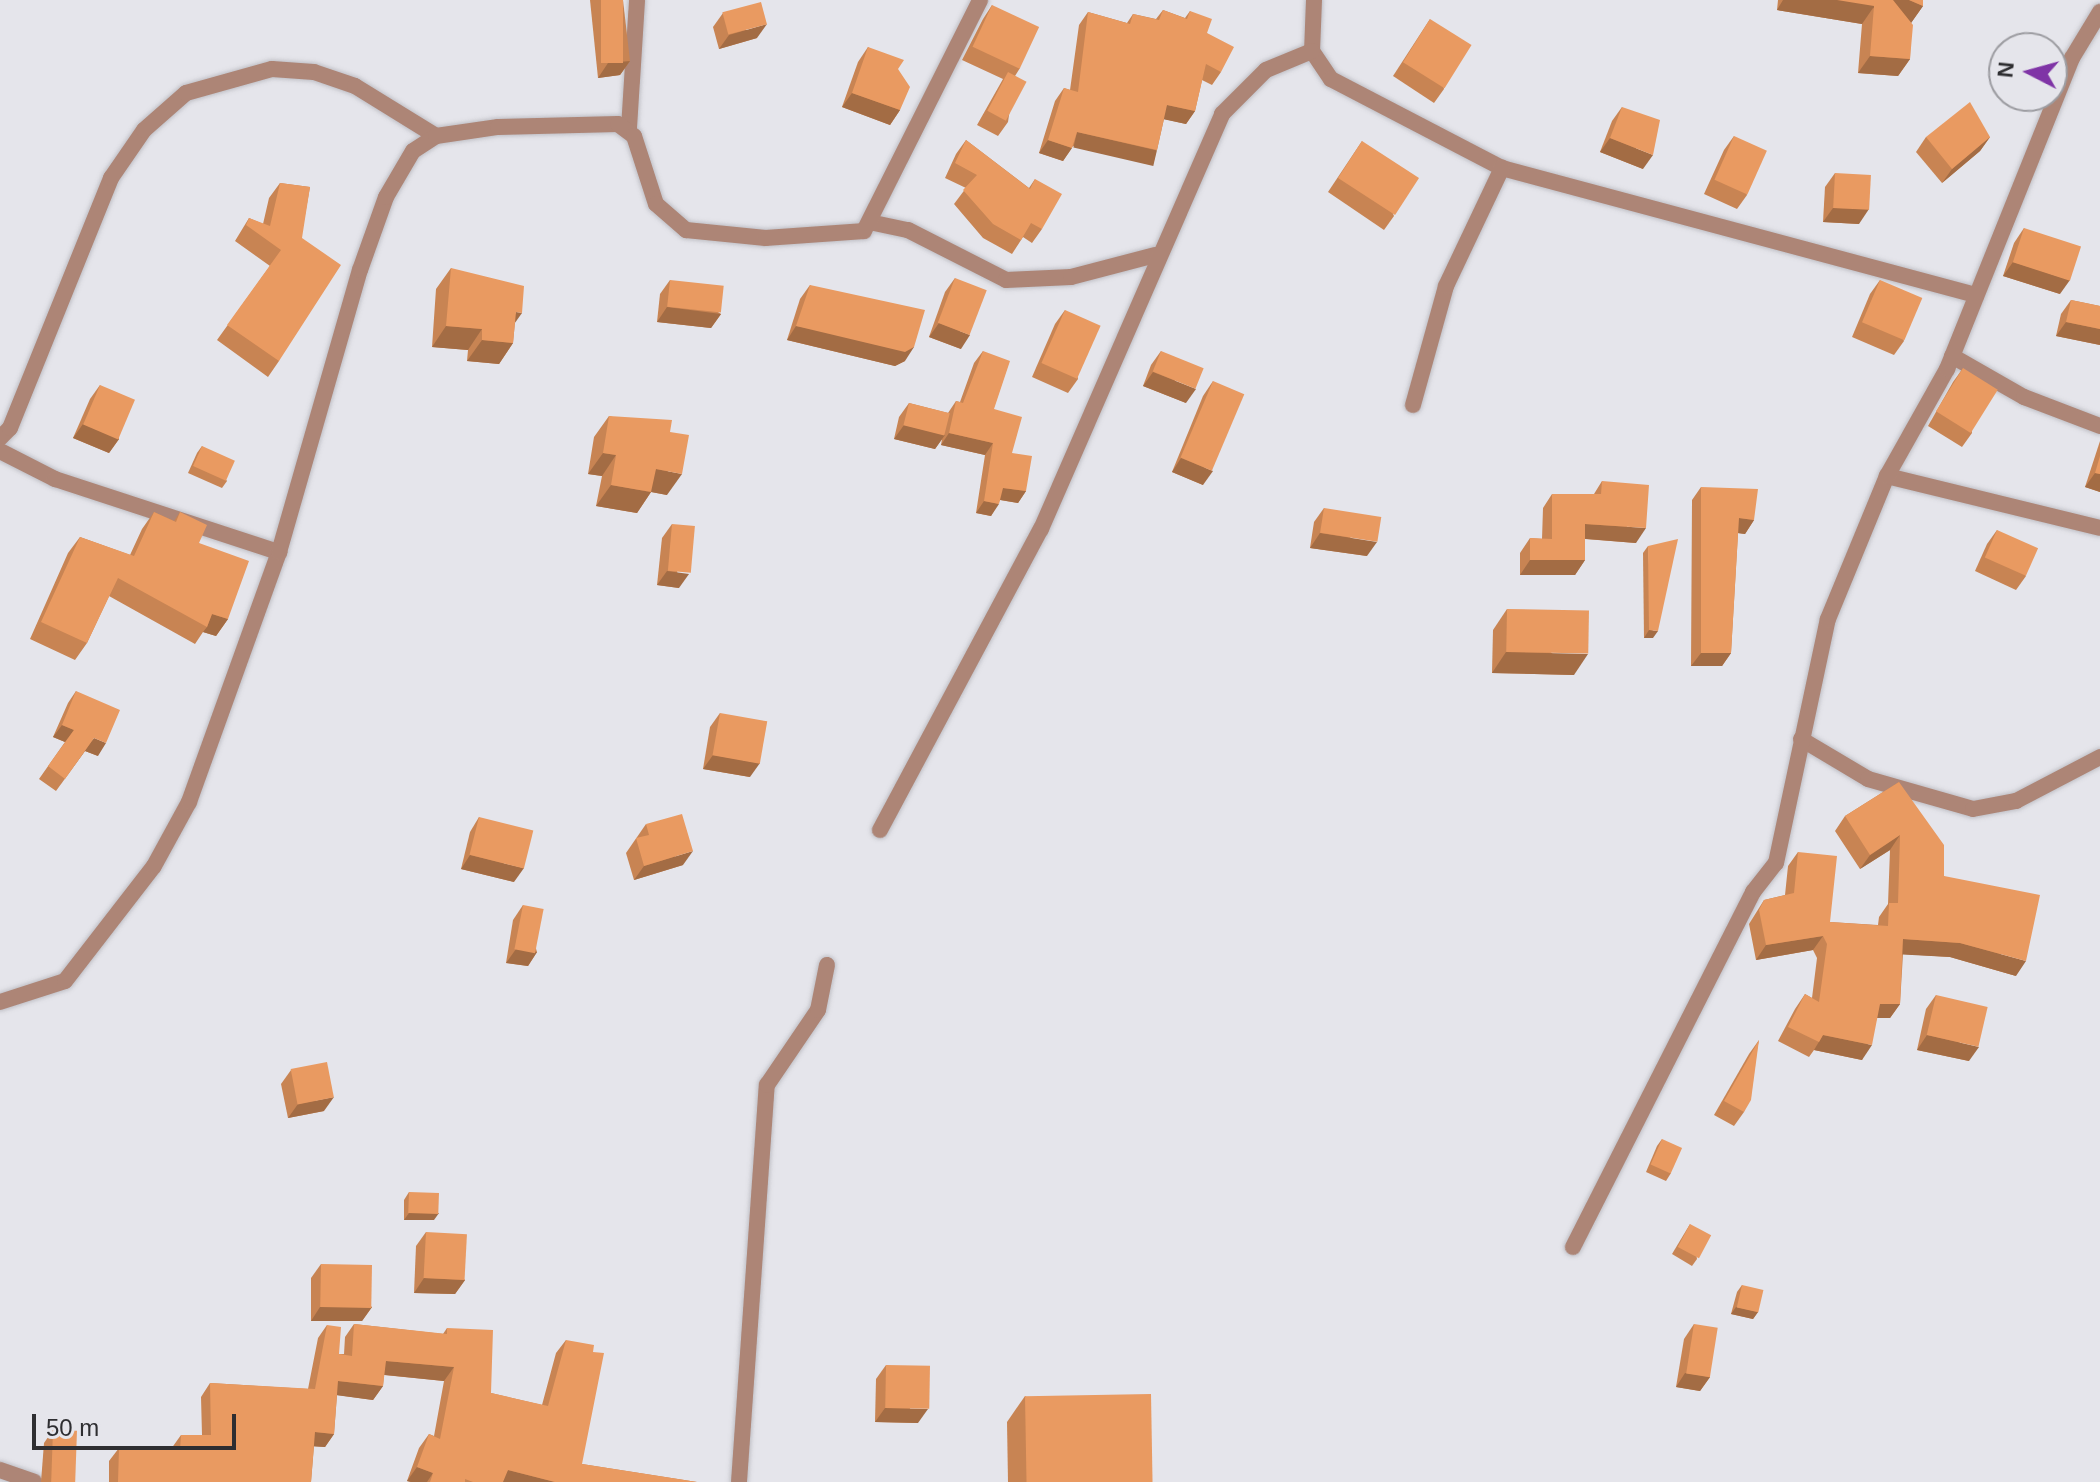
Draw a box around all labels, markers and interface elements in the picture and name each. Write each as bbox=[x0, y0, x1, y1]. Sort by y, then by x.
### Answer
north arrow bbox=[1988, 32, 2068, 112]
text: N bbox=[1992, 60, 2019, 79]
scale bar bbox=[36, 1398, 240, 1448]
text: 50 m bbox=[46, 1414, 99, 1441]

